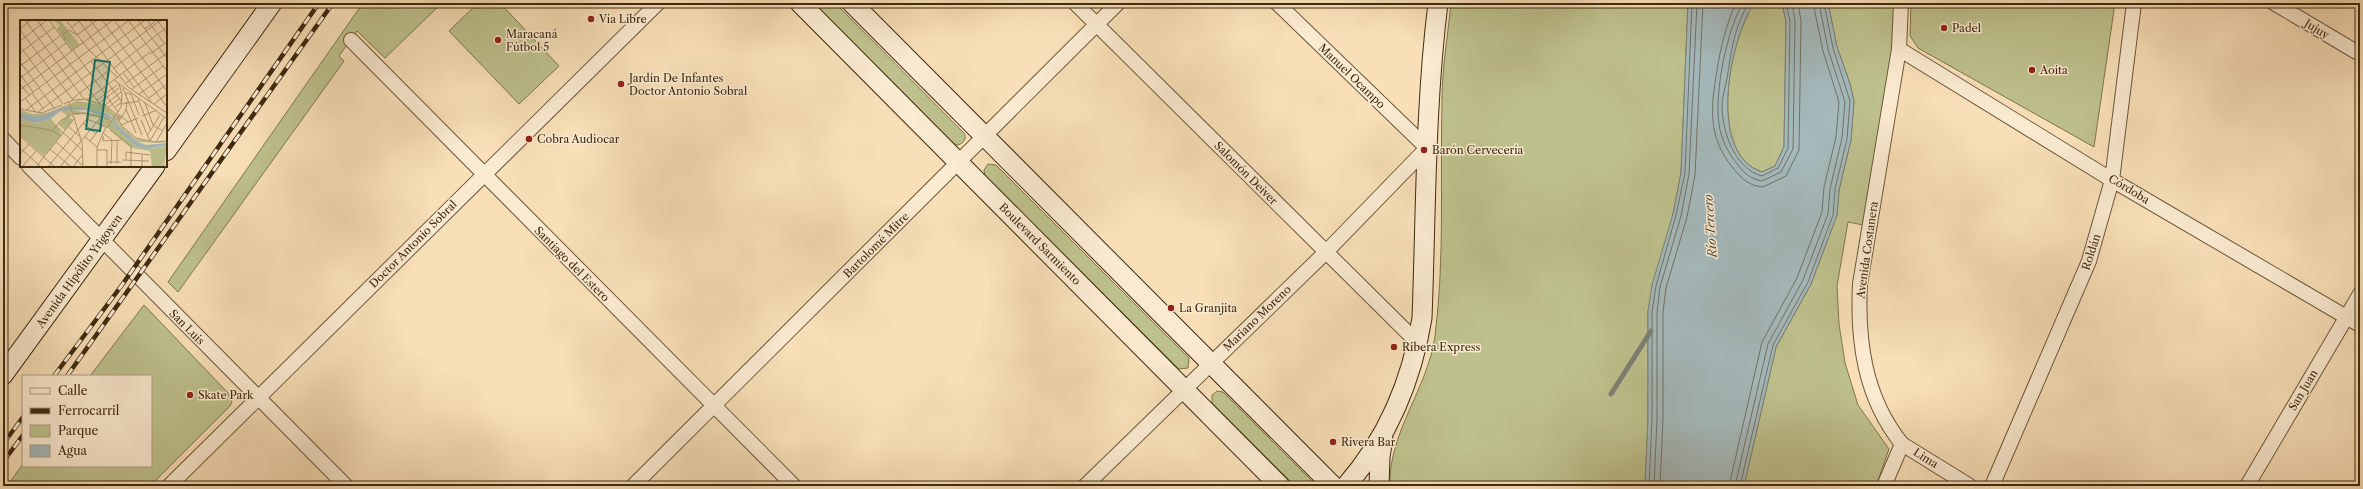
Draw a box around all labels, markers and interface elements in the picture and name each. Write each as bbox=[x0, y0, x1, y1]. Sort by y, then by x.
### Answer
place label: Vía Libre bbox=[598, 12, 647, 26]
marker: Vía Libre bbox=[586, 14, 596, 24]
street label: Jujuy bbox=[2300, 15, 2333, 42]
inset map bbox=[20, 20, 167, 167]
place label: Padel bbox=[1952, 21, 1982, 35]
marker: Padel bbox=[1939, 23, 1949, 33]
place label: Maracaná Fútbol 5 bbox=[506, 27, 558, 54]
marker: Maracaná Fútbol 5 bbox=[493, 35, 503, 45]
street label: Manuel Ocampo bbox=[1316, 41, 1388, 112]
place label: Aoita bbox=[2039, 63, 2068, 77]
marker: Aoita bbox=[2027, 65, 2037, 75]
place label: Jardín De Infantes Doctor Antonio Sobral bbox=[627, 71, 748, 98]
marker: Jardín De Infantes Doctor Antonio Sobral bbox=[616, 79, 626, 89]
place label: Cobra Audiocar bbox=[537, 132, 620, 146]
marker: Cobra Audiocar bbox=[524, 134, 534, 144]
street label: Salomón Deiver bbox=[1211, 138, 1281, 208]
place label: Barón Cervecería bbox=[1432, 143, 1524, 157]
marker: Barón Cervecería bbox=[1419, 145, 1429, 155]
street label: Córdoba bbox=[2106, 171, 2152, 207]
water label: Río Tercero bbox=[1700, 194, 1720, 259]
street label: Doctor Antonio Sobral bbox=[366, 197, 460, 291]
street label: Boulevard Sarmiento bbox=[996, 200, 1084, 288]
street label: Avenida Costanera bbox=[1853, 200, 1881, 300]
street label: Bartolomé Mitre bbox=[840, 209, 912, 281]
street label: Avenida Hipólito Yrigoyen bbox=[33, 211, 125, 331]
street label: Santiago del Estero bbox=[532, 224, 613, 305]
street label: Roldán bbox=[2079, 232, 2103, 272]
street label: Mariano Moreno bbox=[1220, 282, 1294, 354]
place label: La Granjita bbox=[1179, 301, 1237, 315]
marker: La Granjita bbox=[1166, 303, 1176, 313]
street label: San Luis bbox=[166, 306, 208, 348]
place label: Ribera Express bbox=[1402, 340, 1481, 354]
marker: Ribera Express bbox=[1389, 342, 1399, 352]
street label: San Juan bbox=[2285, 367, 2321, 413]
legend bbox=[22, 375, 152, 467]
text: Calle bbox=[58, 383, 88, 398]
place label: Skate Park bbox=[198, 388, 254, 402]
marker: Skate Park bbox=[185, 390, 195, 400]
text: Ferrocarril bbox=[58, 403, 120, 418]
text: Parque bbox=[58, 423, 99, 438]
place label: Rivera Bar bbox=[1341, 435, 1396, 449]
marker: Rivera Bar bbox=[1328, 437, 1338, 447]
text: Agua bbox=[57, 443, 88, 458]
street label: Lima bbox=[1911, 445, 1941, 471]

